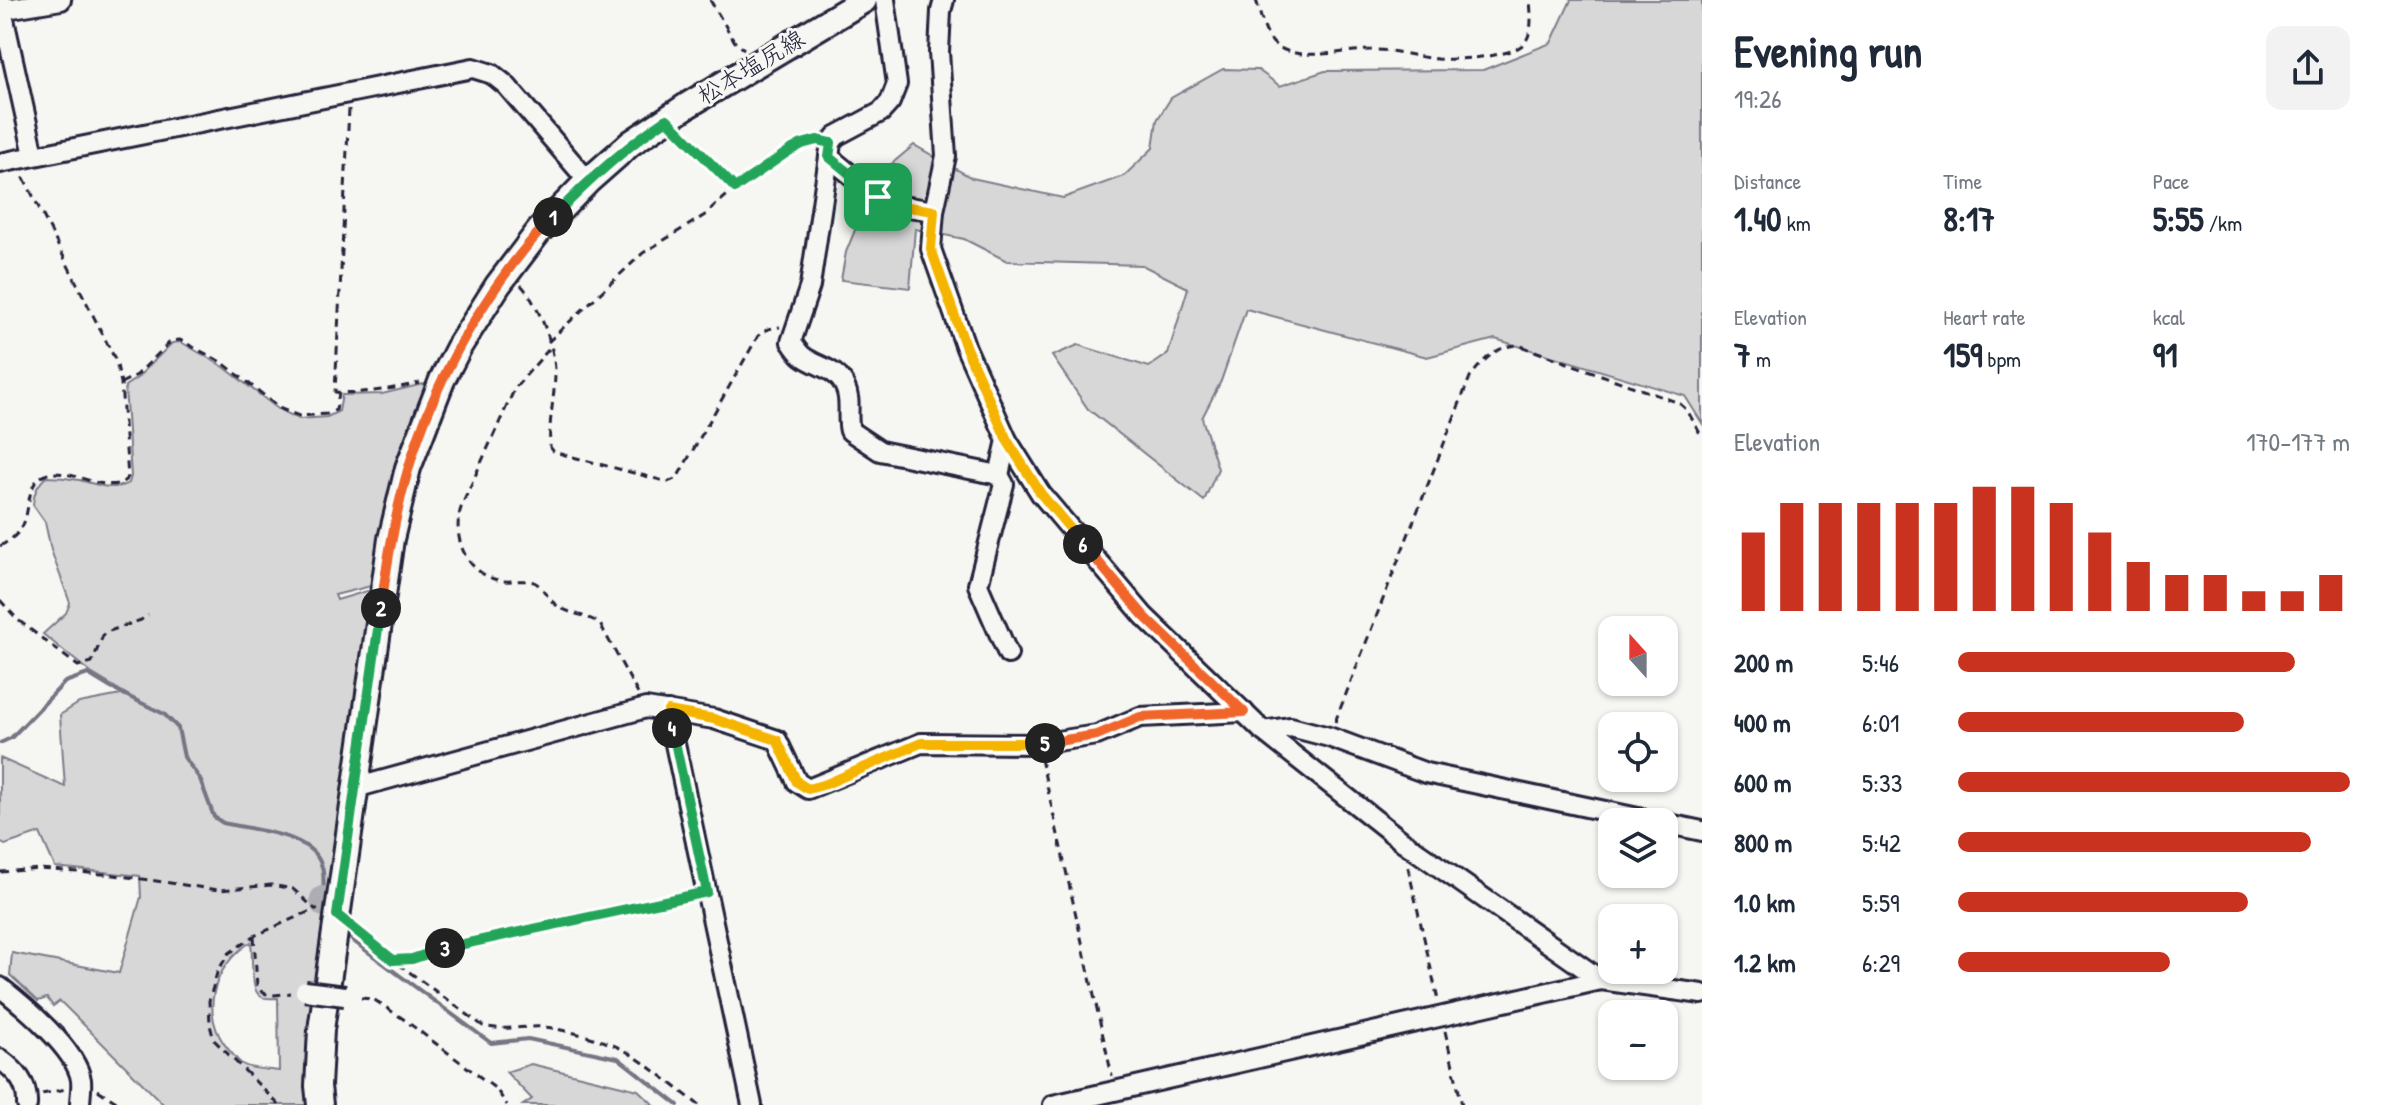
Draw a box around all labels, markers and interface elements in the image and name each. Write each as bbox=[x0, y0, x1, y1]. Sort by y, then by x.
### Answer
text: Evening run bbox=[1734, 21, 1922, 81]
street label: 松本塩尻線 bbox=[691, 22, 810, 111]
button: share bbox=[2266, 26, 2350, 110]
text: 19:26 bbox=[1734, 81, 1782, 116]
pin bbox=[844, 163, 912, 231]
text: Distance bbox=[1734, 166, 1801, 196]
text: Time bbox=[1943, 166, 1982, 196]
text: Pace bbox=[2153, 166, 2189, 196]
icon: arrive bbox=[856, 175, 900, 219]
text: 1.40 bbox=[1734, 196, 1782, 242]
text: 8:17 bbox=[1943, 196, 1995, 242]
text: 5:55 bbox=[2153, 196, 2204, 242]
pin: 1 bbox=[533, 197, 573, 237]
text: 1 bbox=[549, 202, 557, 232]
text: km bbox=[1782, 208, 1811, 238]
text: /km bbox=[2204, 208, 2242, 238]
text: Elevation bbox=[1734, 302, 1807, 332]
text: Heart rate bbox=[1943, 302, 2026, 332]
text: kcal bbox=[2153, 302, 2185, 332]
text: 7 bbox=[1734, 332, 1751, 378]
text: 159 bbox=[1943, 332, 1983, 378]
text: 91 bbox=[2153, 332, 2177, 378]
text: m bbox=[1751, 344, 1771, 374]
text: bpm bbox=[1983, 344, 2021, 374]
text: Elevation bbox=[1734, 424, 1820, 459]
text: 170–177 m bbox=[2246, 424, 2350, 459]
pin: 6 bbox=[1063, 524, 1103, 564]
text: 6 bbox=[1079, 529, 1087, 559]
pin: 2 bbox=[361, 588, 401, 628]
text: 2 bbox=[376, 593, 386, 623]
north arrow bbox=[1598, 616, 1678, 696]
map controls bbox=[1598, 616, 1678, 1080]
text: 200 m bbox=[1734, 645, 1793, 680]
text: 5:46 bbox=[1862, 645, 1899, 680]
text: 400 m bbox=[1734, 705, 1791, 740]
text: 6:01 bbox=[1862, 705, 1900, 740]
pin: 4 bbox=[652, 708, 692, 748]
button: locate bbox=[1598, 712, 1678, 792]
text: 4 bbox=[668, 713, 676, 743]
pin: 5 bbox=[1025, 723, 1065, 763]
text: 5 bbox=[1040, 728, 1050, 758]
text: 600 m bbox=[1734, 765, 1791, 800]
text: 5:33 bbox=[1862, 765, 1902, 800]
button: layers bbox=[1598, 808, 1678, 888]
text: 800 m bbox=[1734, 825, 1792, 860]
text: 5:42 bbox=[1862, 825, 1901, 860]
text: 1.0 km bbox=[1734, 885, 1795, 920]
text: 5:59 bbox=[1862, 885, 1900, 920]
button: + bbox=[1598, 904, 1678, 984]
pin: 3 bbox=[425, 928, 465, 968]
text: 3 bbox=[440, 933, 450, 963]
text: 1.2 km bbox=[1734, 945, 1796, 980]
text: 6:29 bbox=[1862, 945, 1900, 980]
button: − bbox=[1598, 1000, 1678, 1080]

